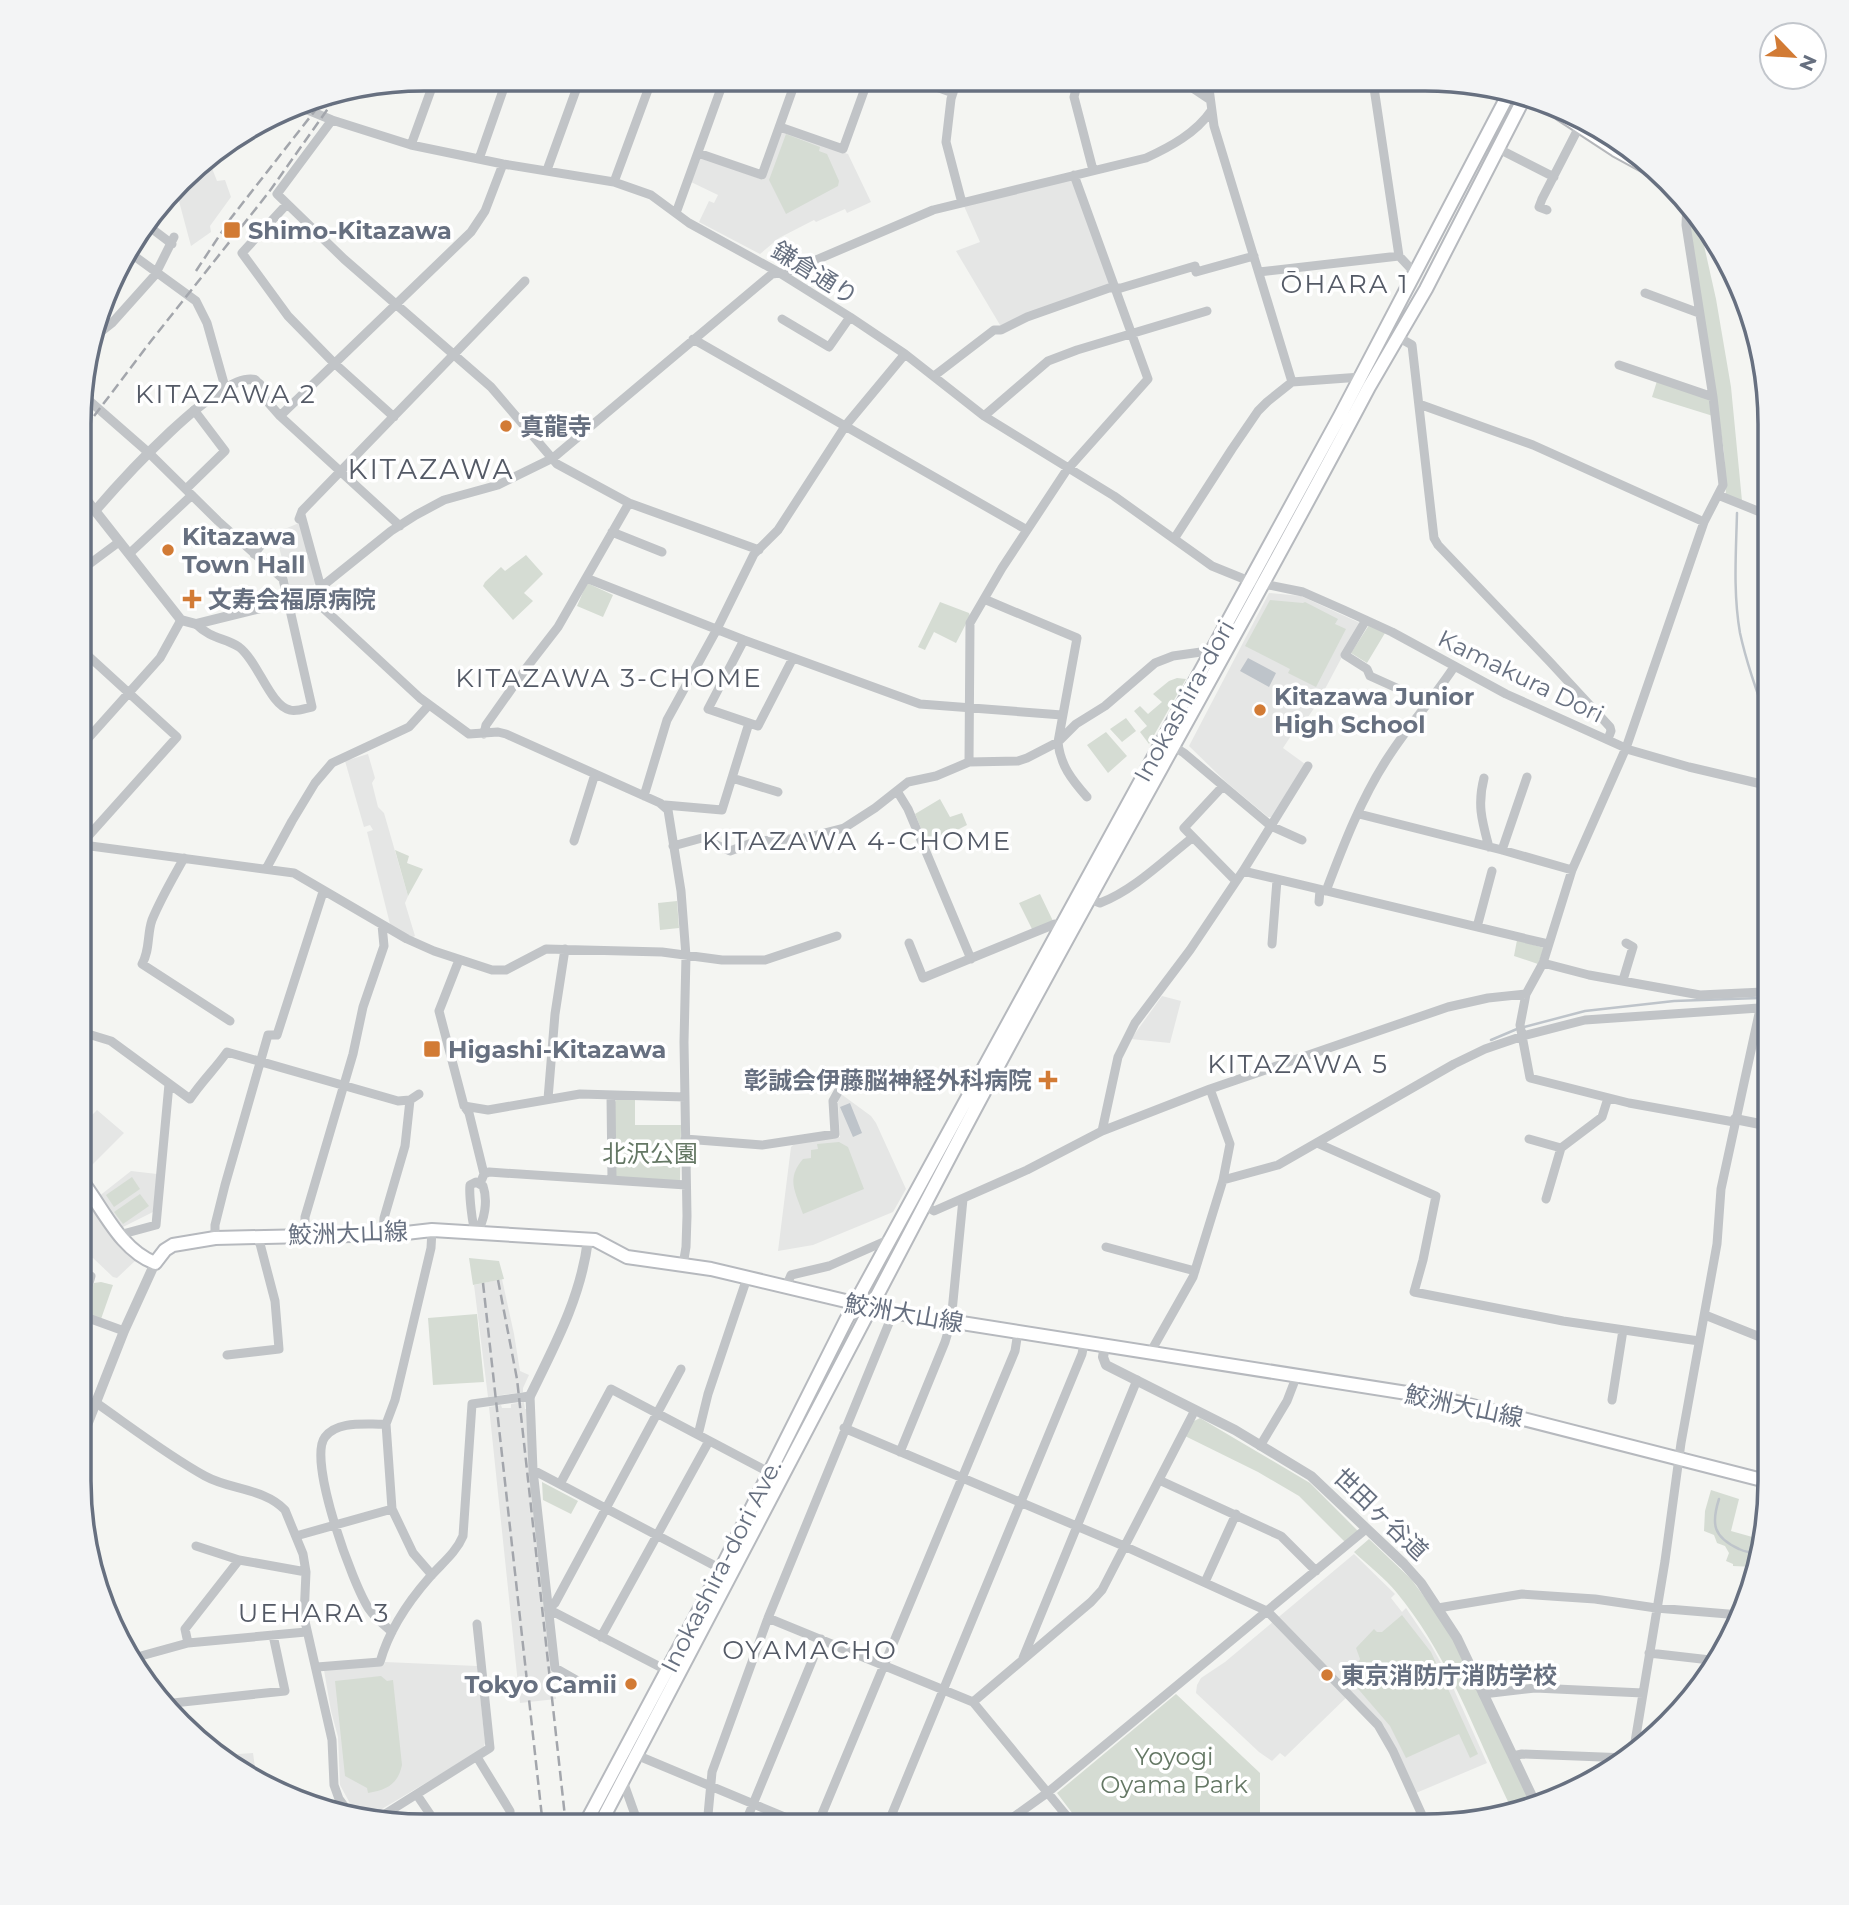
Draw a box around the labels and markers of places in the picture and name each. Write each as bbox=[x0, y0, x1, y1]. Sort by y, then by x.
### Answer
place label: Shimo-Kitazawa bbox=[248, 216, 452, 245]
marker: Shimo-Kitazawa bbox=[222, 220, 242, 240]
place label: 真龍寺 bbox=[520, 412, 592, 441]
marker: 真龍寺 bbox=[498, 418, 514, 434]
place label: Kitazawa Town Hall bbox=[182, 522, 305, 579]
marker: Kitazawa Town Hall bbox=[160, 542, 176, 558]
place label: 文寿会福原病院 bbox=[208, 585, 376, 614]
marker: 文寿会福原病院 bbox=[182, 589, 202, 609]
place label: Kitazawa Junior High School bbox=[1274, 682, 1474, 739]
marker: Kitazawa Junior High School bbox=[1252, 702, 1268, 718]
place label: Higashi-Kitazawa bbox=[448, 1035, 666, 1064]
marker: Higashi-Kitazawa bbox=[422, 1039, 442, 1059]
place label: 彰誠会伊藤脳神経外科病院 bbox=[744, 1066, 1032, 1095]
marker: 彰誠会伊藤脳神経外科病院 bbox=[1038, 1070, 1058, 1090]
place label: 東京消防庁消防学校 bbox=[1341, 1661, 1557, 1690]
marker: 東京消防庁消防学校 bbox=[1319, 1667, 1335, 1683]
place label: Tokyo Camii bbox=[464, 1670, 617, 1699]
marker: Tokyo Camii bbox=[623, 1676, 639, 1692]

